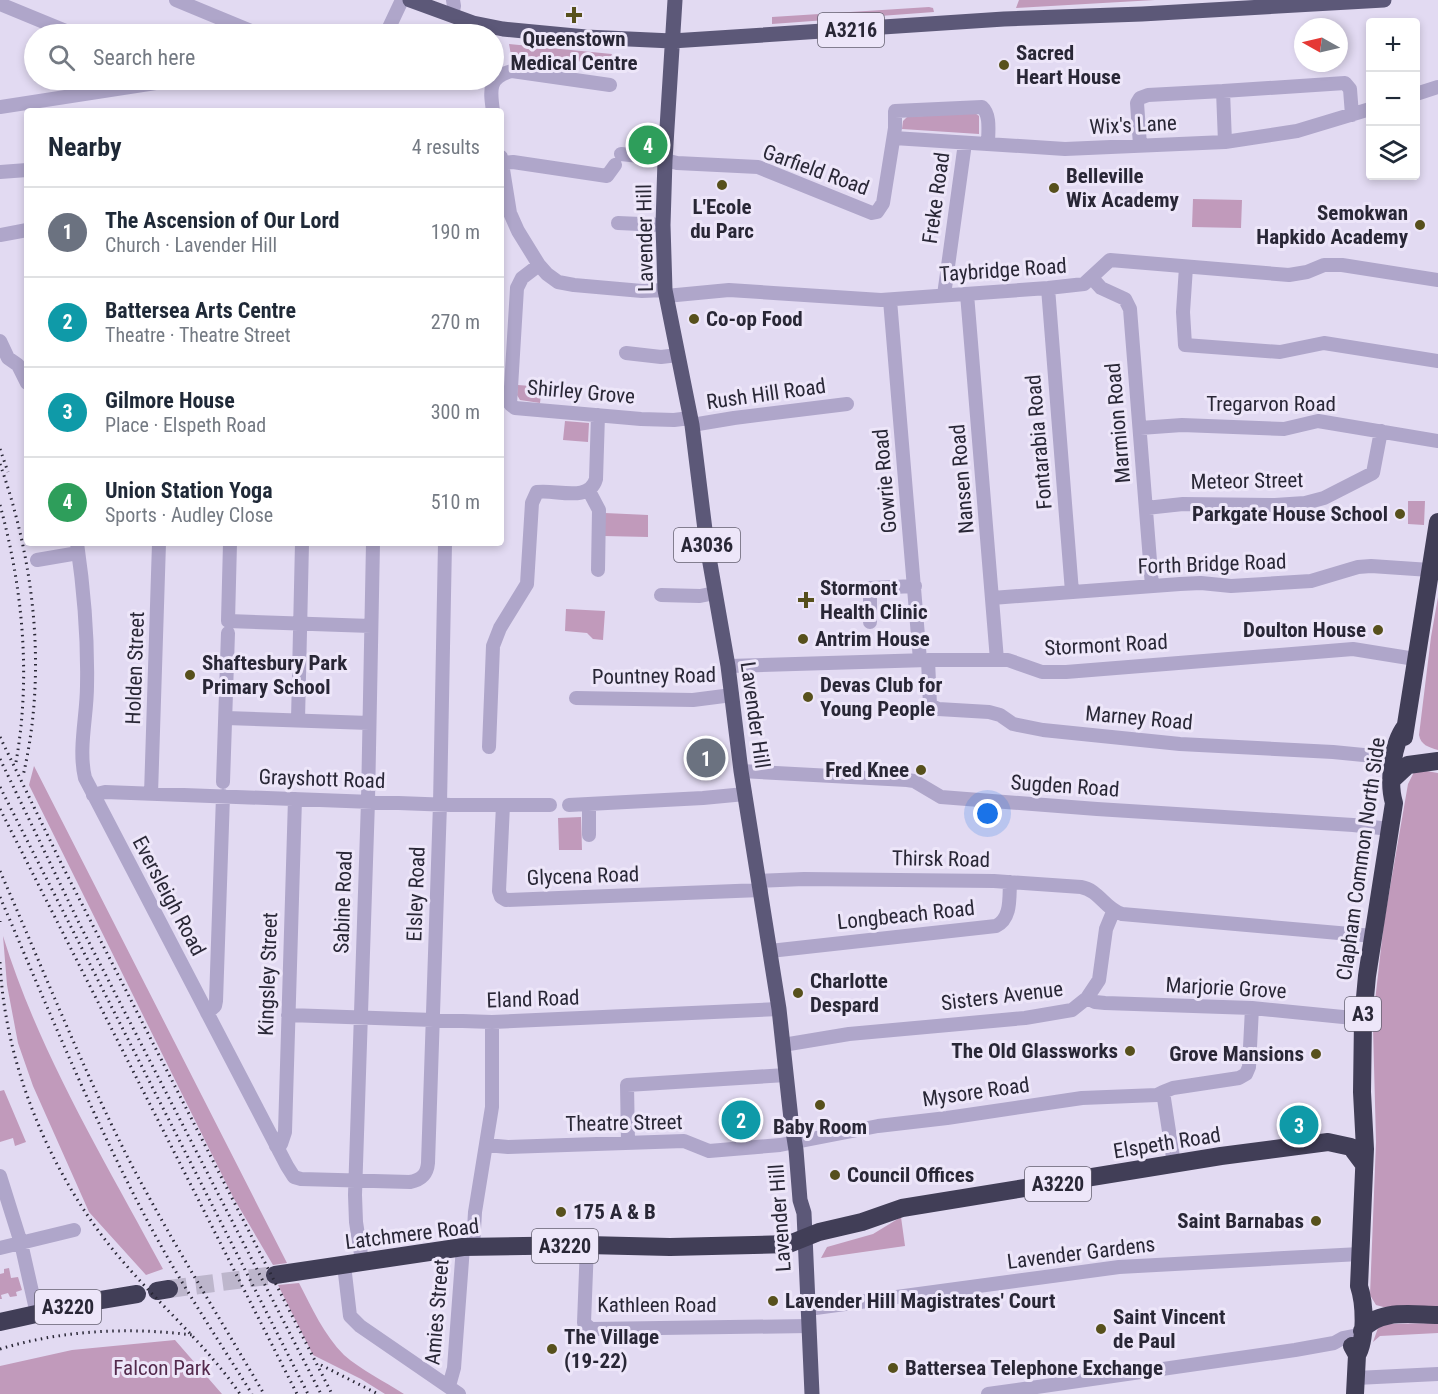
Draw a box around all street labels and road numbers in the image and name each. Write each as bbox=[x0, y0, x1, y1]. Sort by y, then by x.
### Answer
road number: A3216 bbox=[818, 13, 884, 47]
street label: Wix's Lane bbox=[1089, 111, 1177, 139]
street label: Garfield Road bbox=[760, 140, 872, 200]
street label: Freke Road bbox=[918, 151, 954, 245]
street label: Lavender Hill bbox=[632, 184, 658, 292]
street label: Taybridge Road bbox=[939, 254, 1067, 286]
street label: Marmion Road bbox=[1101, 362, 1135, 484]
street label: Rush Hill Road bbox=[705, 374, 827, 414]
street label: Fontarabia Road bbox=[1021, 374, 1057, 510]
street label: Shirley Grove bbox=[526, 375, 636, 409]
street label: Tregarvon Road bbox=[1206, 392, 1336, 416]
street label: Nansen Road bbox=[945, 423, 979, 535]
street label: Gowrie Road bbox=[868, 428, 902, 534]
street label: Meteor Street bbox=[1190, 468, 1304, 494]
road number: A3036 bbox=[674, 528, 740, 562]
street label: Forth Bridge Road bbox=[1137, 549, 1287, 579]
street label: Holden Street bbox=[121, 611, 149, 725]
street label: Stormont Road bbox=[1044, 630, 1168, 660]
street label: Lavender Hill bbox=[736, 660, 774, 770]
street label: Pountney Road bbox=[592, 663, 716, 689]
street label: Marney Road bbox=[1084, 701, 1194, 735]
street label: Clapham Common North Side bbox=[1332, 736, 1390, 982]
street label: Grayshott Road bbox=[258, 765, 386, 793]
street label: Sugden Road bbox=[1010, 770, 1120, 802]
street label: Eversleigh Road bbox=[127, 832, 211, 960]
street label: Elsley Road bbox=[402, 846, 430, 942]
street label: Thirsk Road bbox=[892, 846, 990, 872]
street label: Sabine Road bbox=[329, 850, 357, 954]
street label: Glycena Road bbox=[526, 862, 640, 890]
street label: Longbeach Road bbox=[836, 896, 976, 934]
street label: Kingsley Street bbox=[254, 912, 282, 1036]
street label: Marjorie Grove bbox=[1165, 973, 1287, 1003]
street label: Sisters Avenue bbox=[940, 977, 1064, 1015]
street label: Eland Road bbox=[486, 985, 580, 1013]
road number: A3 bbox=[1345, 997, 1381, 1031]
street label: Mysore Road bbox=[921, 1073, 1031, 1111]
street label: Theatre Street bbox=[565, 1110, 683, 1136]
street label: Elspeth Road bbox=[1112, 1123, 1222, 1163]
street label: Lavender Hill bbox=[764, 1163, 796, 1273]
road number: A3220 bbox=[1025, 1167, 1091, 1201]
street label: Latchmere Road bbox=[344, 1214, 480, 1254]
road number: A3220 bbox=[532, 1229, 598, 1263]
street label: Lavender Gardens bbox=[1006, 1232, 1156, 1274]
street label: Amies Street bbox=[420, 1258, 454, 1366]
road number: A3220 bbox=[35, 1290, 101, 1324]
street label: Kathleen Road bbox=[597, 1293, 717, 1317]

